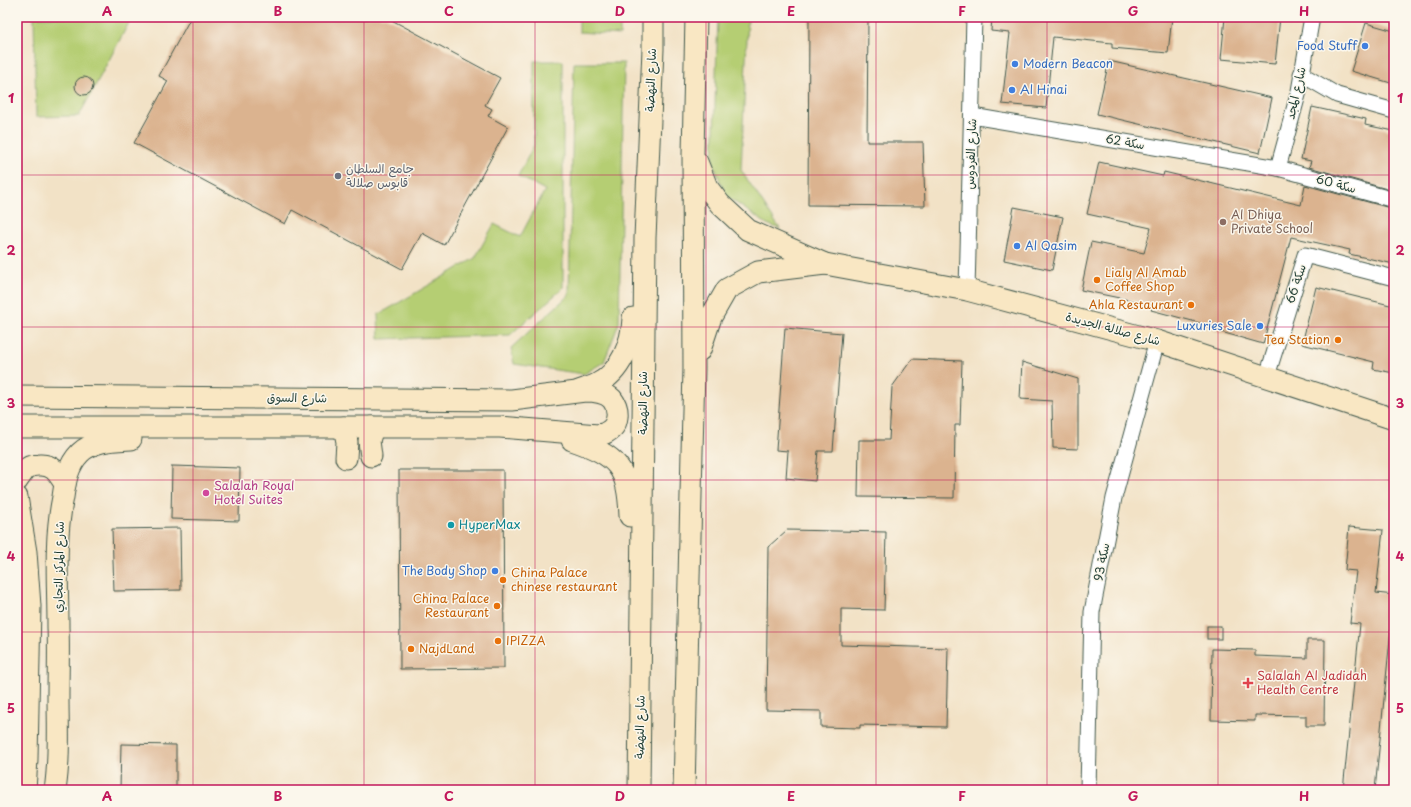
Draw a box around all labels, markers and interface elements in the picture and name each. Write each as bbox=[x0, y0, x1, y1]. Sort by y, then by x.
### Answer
text: A bbox=[102, 1, 112, 20]
text: B bbox=[274, 1, 283, 20]
text: C bbox=[444, 1, 454, 20]
text: D bbox=[615, 1, 625, 20]
text: E bbox=[787, 1, 795, 20]
text: F bbox=[958, 1, 966, 20]
text: G bbox=[1128, 1, 1138, 20]
text: H bbox=[1299, 1, 1309, 20]
place label: Food Stuff bbox=[1297, 36, 1358, 54]
marker: Food Stuff bbox=[1360, 41, 1370, 51]
street label: شارع النهضة bbox=[640, 48, 661, 112]
place label: Modern Beacon bbox=[1023, 54, 1113, 72]
marker: Modern Beacon bbox=[1010, 59, 1020, 69]
street label: شارع المجد bbox=[1280, 65, 1311, 121]
place label: Al Hinai bbox=[1020, 80, 1067, 98]
marker: Al Hinai bbox=[1007, 85, 1017, 95]
text: 1 bbox=[8, 88, 14, 107]
text: 1 bbox=[1397, 88, 1403, 107]
street label: شارع الفردوس bbox=[960, 118, 981, 190]
street label: سكة 62 bbox=[1104, 129, 1146, 153]
place label: جامع السلطان قابوس صلالة bbox=[346, 159, 414, 191]
street label: سكة 60 bbox=[1314, 169, 1358, 197]
marker: جامع السلطان قابوس صلالة bbox=[333, 171, 343, 181]
place label: Al Dhiya Private School bbox=[1231, 205, 1313, 237]
marker: Al Dhiya Private School bbox=[1218, 217, 1228, 227]
place label: Al Qasim bbox=[1025, 236, 1077, 254]
text: 2 bbox=[6, 240, 16, 259]
text: 2 bbox=[1395, 240, 1405, 259]
marker: Al Qasim bbox=[1012, 241, 1022, 251]
street label: سكة 66 bbox=[1280, 262, 1310, 306]
place label: Lialy Al Amab Coffee Shop bbox=[1105, 263, 1187, 295]
marker: Lialy Al Amab Coffee Shop bbox=[1092, 275, 1102, 285]
place label: Ahla Restaurant bbox=[1089, 295, 1183, 313]
marker: Ahla Restaurant bbox=[1186, 300, 1196, 310]
street label: شارع صلالة الجديدة bbox=[1064, 307, 1163, 350]
place label: Luxuries Sale bbox=[1176, 316, 1252, 334]
marker: Luxuries Sale bbox=[1255, 321, 1265, 331]
place label: Tea Station bbox=[1264, 330, 1330, 348]
marker: Tea Station bbox=[1333, 335, 1343, 345]
street label: شارع النهضة bbox=[633, 371, 652, 435]
street label: شارع السوق bbox=[267, 387, 327, 408]
text: 3 bbox=[7, 393, 16, 412]
text: 3 bbox=[1396, 393, 1405, 412]
place label: Salalah Royal Hotel Suites bbox=[214, 476, 295, 508]
marker: Salalah Royal Hotel Suites bbox=[201, 488, 211, 498]
place label: HyperMax bbox=[459, 515, 520, 533]
marker: HyperMax bbox=[446, 520, 456, 530]
street label: شارع المركز التجاري bbox=[48, 521, 69, 613]
street label: سكة 93 bbox=[1089, 541, 1114, 582]
text: 4 bbox=[7, 546, 16, 565]
text: 4 bbox=[1396, 546, 1405, 565]
place label: The Body Shop bbox=[402, 561, 487, 579]
place label: China Palace chinese restaurant bbox=[511, 563, 617, 595]
marker: The Body Shop bbox=[490, 566, 500, 576]
marker: China Palace chinese restaurant bbox=[498, 575, 508, 585]
place label: China Palace Restaurant bbox=[413, 589, 489, 621]
marker: China Palace Restaurant bbox=[492, 601, 502, 611]
place label: IPIZZA bbox=[506, 631, 546, 649]
marker: IPIZZA bbox=[493, 636, 503, 646]
place label: NajdLand bbox=[419, 639, 475, 657]
marker: NajdLand bbox=[406, 644, 416, 654]
place label: Salalah Al Jadidah Health Centre bbox=[1257, 666, 1367, 698]
marker: Salalah Al Jadidah Health Centre bbox=[1242, 677, 1254, 689]
street label: شارع النهضة bbox=[629, 695, 650, 759]
text: 5 bbox=[7, 698, 15, 717]
text: 5 bbox=[1396, 698, 1404, 717]
text: A bbox=[102, 786, 112, 805]
text: B bbox=[274, 786, 283, 805]
text: C bbox=[444, 786, 454, 805]
text: D bbox=[615, 786, 625, 805]
text: E bbox=[787, 786, 795, 805]
text: F bbox=[958, 786, 966, 805]
text: G bbox=[1128, 786, 1138, 805]
text: H bbox=[1299, 786, 1309, 805]

